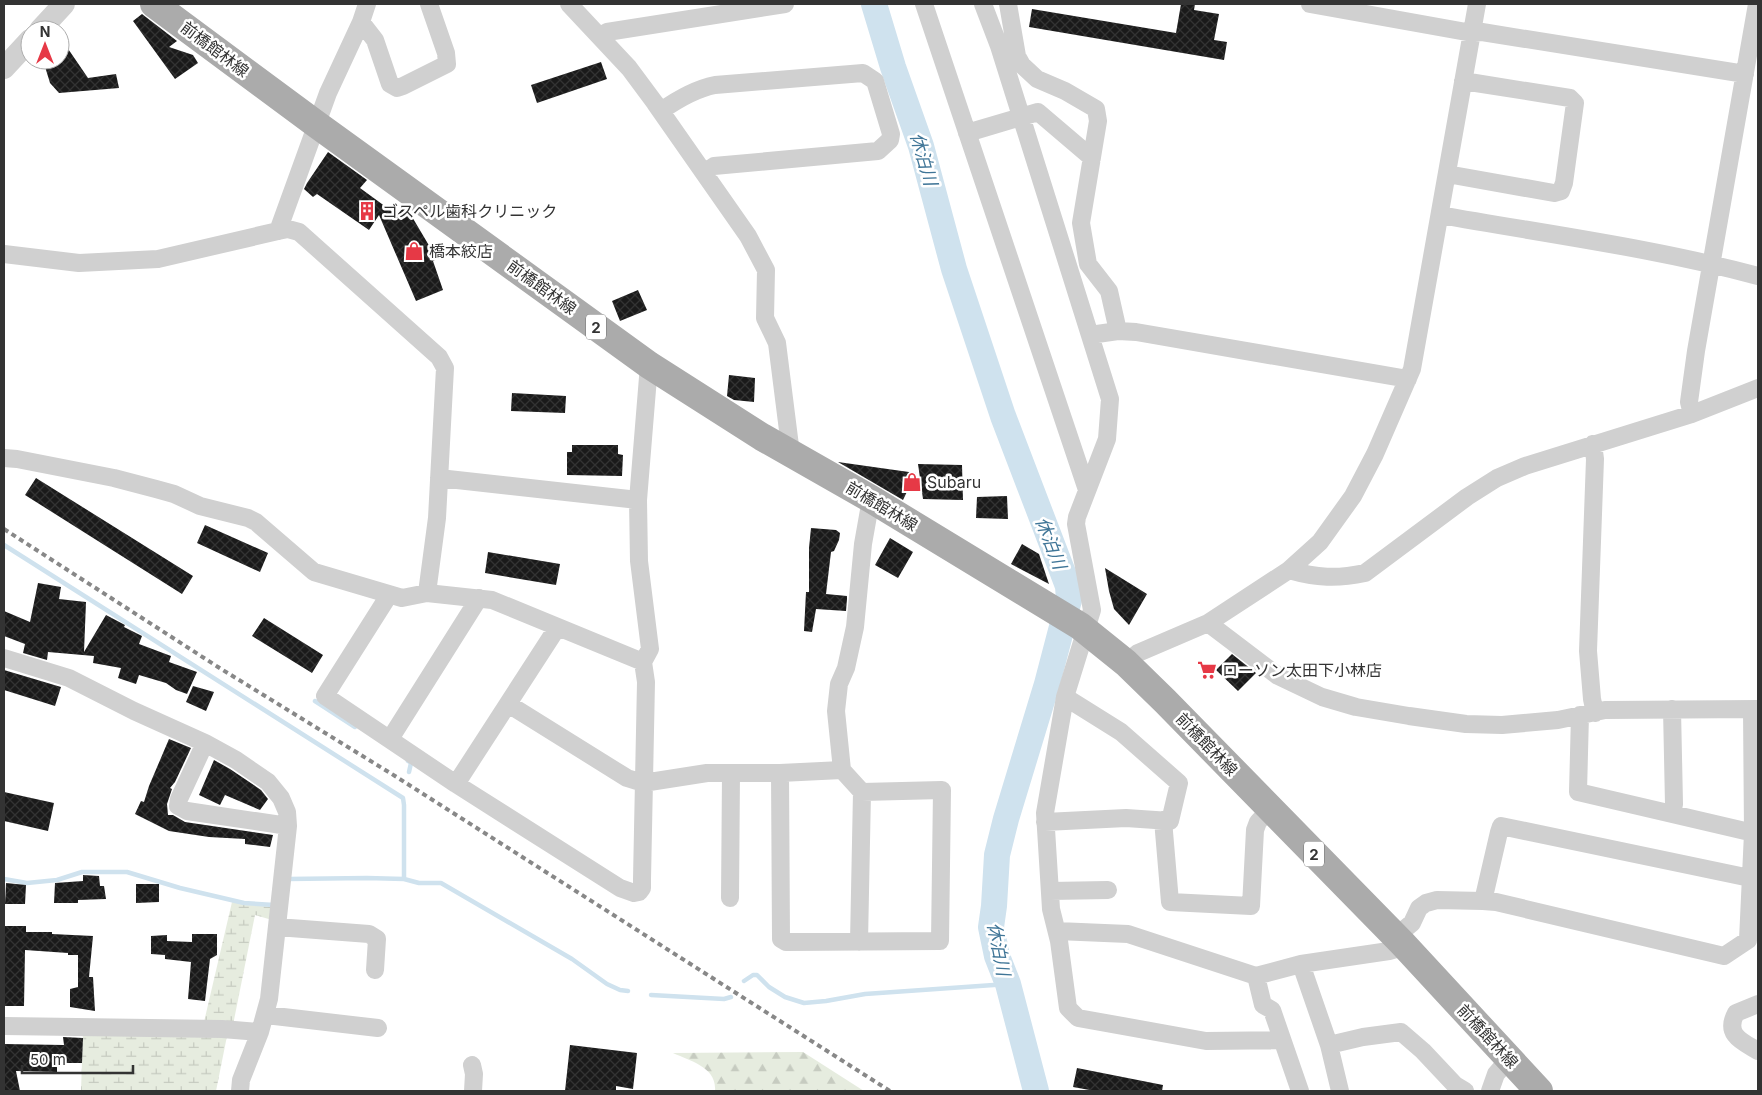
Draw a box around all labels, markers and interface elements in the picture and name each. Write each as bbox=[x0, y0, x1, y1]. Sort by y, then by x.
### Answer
street label: 前橋館林線 bbox=[177, 17, 253, 81]
north arrow bbox=[20, 20, 70, 70]
text: N bbox=[40, 23, 50, 40]
water label: 休泊川 bbox=[906, 130, 942, 190]
building icon: ゴスペル歯科クリニック bbox=[356, 200, 378, 222]
place label: ゴスペル歯科クリニック bbox=[382, 201, 557, 221]
shop icon: 橋本絞店 bbox=[403, 240, 425, 262]
place label: 橋本絞店 bbox=[429, 241, 493, 261]
street label: 前橋館林線 bbox=[504, 255, 580, 319]
road number: 2 bbox=[586, 314, 606, 340]
shop icon: Subaru bbox=[901, 471, 923, 493]
place label: Subaru bbox=[927, 472, 981, 492]
street label: 前橋館林線 bbox=[843, 477, 921, 535]
water label: 休泊川 bbox=[1032, 514, 1071, 574]
supermarket icon: ローソン太田下小林店 bbox=[1196, 659, 1218, 681]
place label: ローソン太田下小林店 bbox=[1222, 660, 1382, 680]
street label: 前橋館林線 bbox=[1172, 708, 1242, 780]
road number: 2 bbox=[1304, 842, 1324, 866]
water label: 休泊川 bbox=[984, 920, 1015, 979]
street label: 前橋館林線 bbox=[1453, 1000, 1523, 1072]
scale bar bbox=[22, 1042, 134, 1074]
text: 50 m bbox=[30, 1050, 66, 1069]

